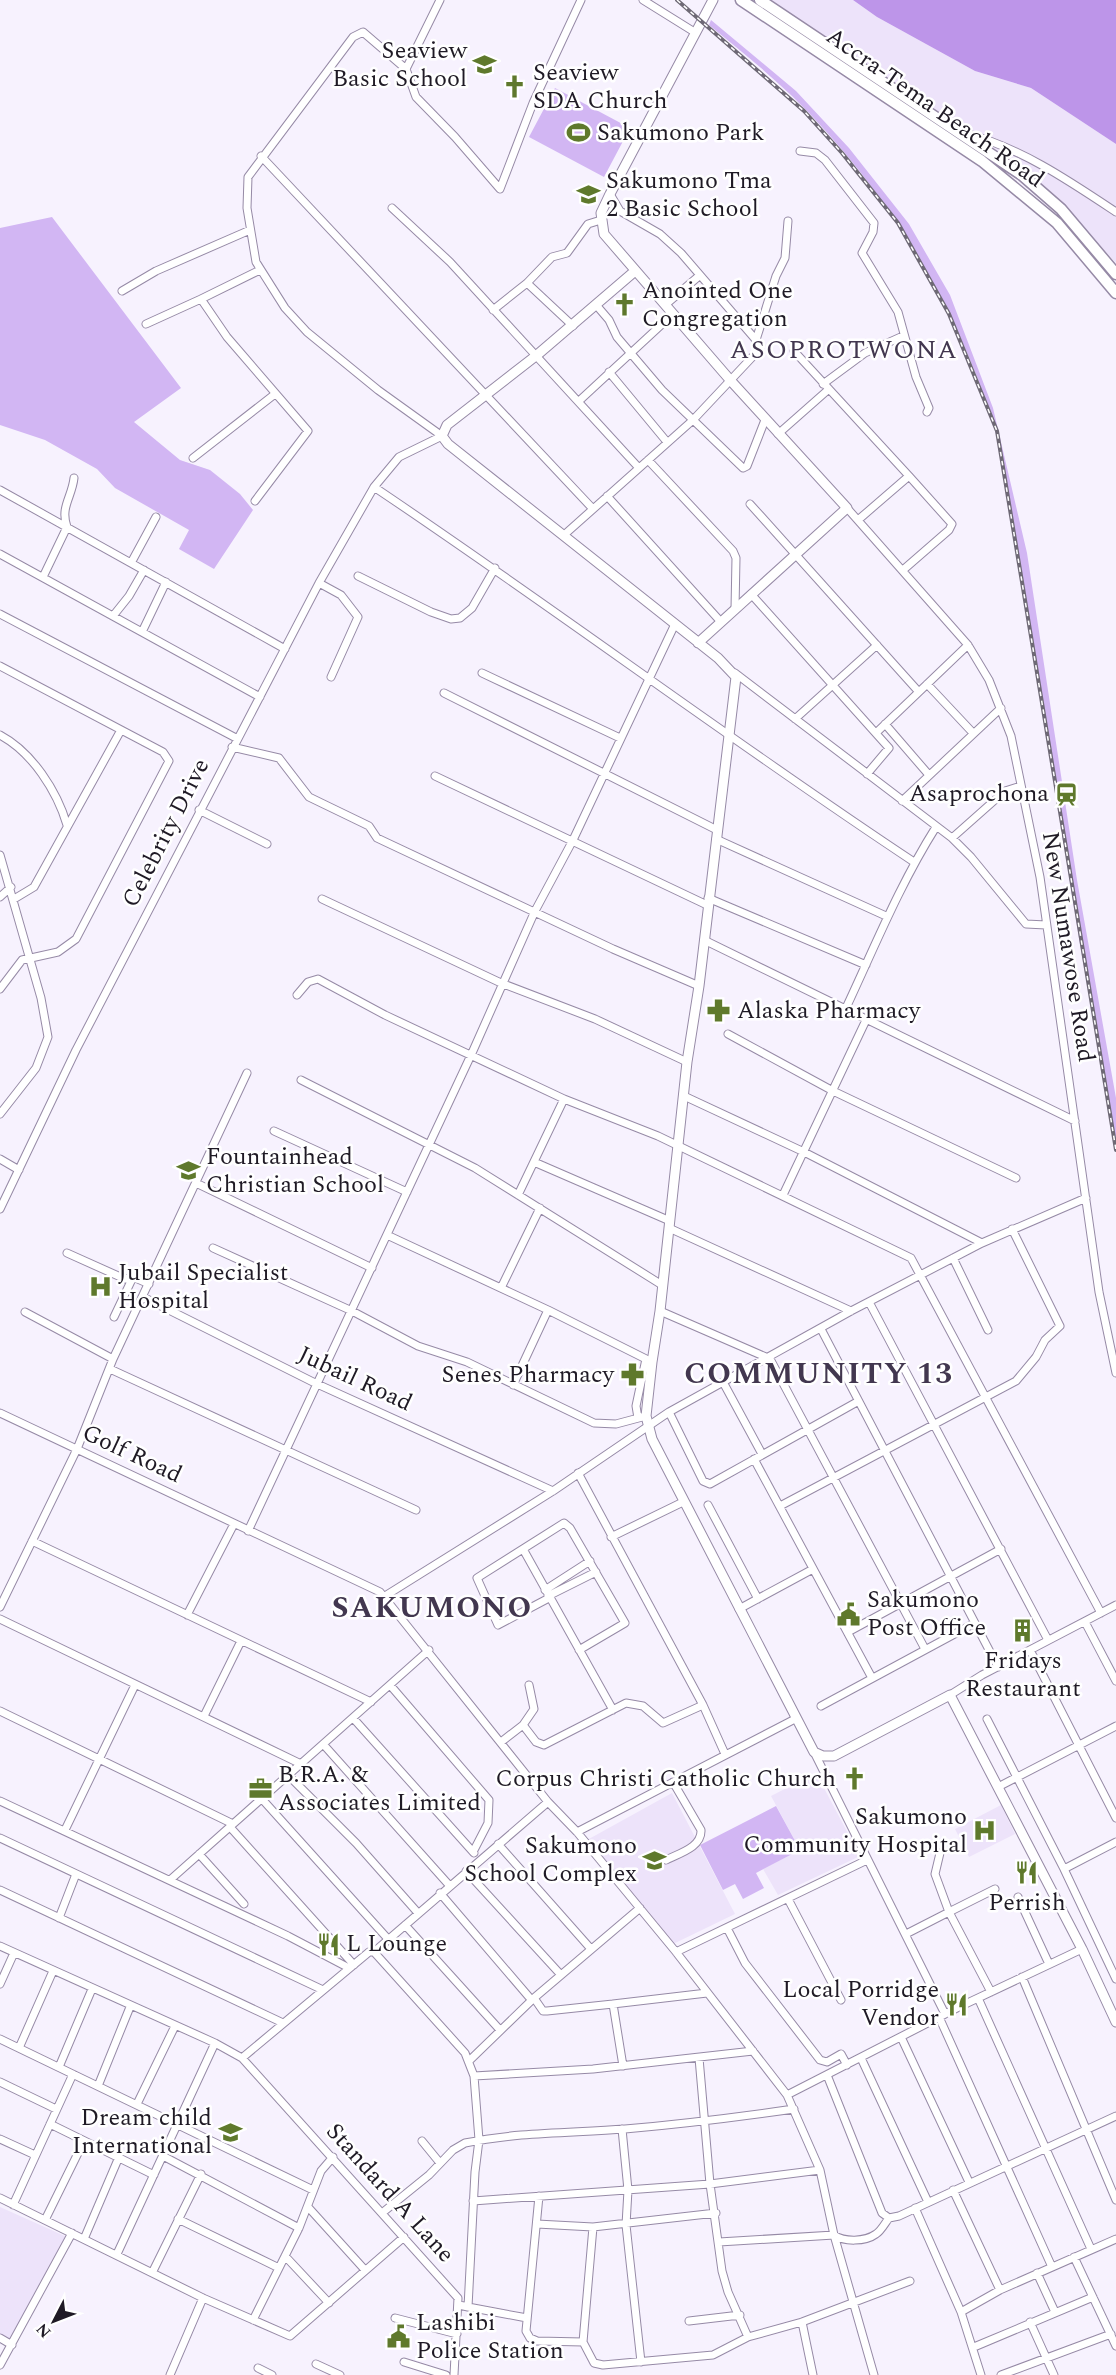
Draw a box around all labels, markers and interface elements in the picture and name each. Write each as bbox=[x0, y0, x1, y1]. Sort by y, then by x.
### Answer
street label: Accra-Tema Beach Road bbox=[818, 19, 1052, 197]
place label: Seaview Basic School bbox=[332, 33, 468, 97]
school or university icon: Seaview Basic School bbox=[472, 52, 498, 78]
place label: Seaview SDA Church bbox=[533, 55, 668, 119]
church icon: Seaview SDA Church bbox=[502, 74, 528, 100]
place label: Sakumono Park bbox=[597, 115, 764, 151]
sports icon: Sakumono Park bbox=[566, 120, 592, 146]
place label: Sakumono Tma 2 Basic School bbox=[606, 163, 772, 227]
school or university icon: Sakumono Tma 2 Basic School bbox=[575, 182, 601, 208]
place label: Anointed One Congregation bbox=[642, 273, 793, 337]
church icon: Anointed One Congregation bbox=[611, 292, 637, 318]
district label: ASOPROTWONA bbox=[730, 330, 958, 370]
street label: Celebrity Drive bbox=[113, 752, 219, 914]
place label: Asaprochona bbox=[909, 776, 1049, 812]
station icon: Asaprochona bbox=[1054, 781, 1080, 807]
street label: New Numawose Road bbox=[1032, 829, 1104, 1065]
place label: Alaska Pharmacy bbox=[737, 993, 922, 1029]
pharmacy icon: Alaska Pharmacy bbox=[706, 998, 732, 1024]
place label: Fountainhead Christian School bbox=[206, 1139, 384, 1203]
school or university icon: Fountainhead Christian School bbox=[175, 1158, 201, 1184]
place label: Jubail Specialist Hospital bbox=[118, 1255, 288, 1319]
hospital icon: Jubail Specialist Hospital bbox=[87, 1274, 113, 1300]
street label: Jubail Road bbox=[292, 1337, 418, 1421]
district label: COMMUNITY 13 bbox=[684, 1351, 954, 1397]
place label: Senes Pharmacy bbox=[442, 1357, 615, 1393]
pharmacy icon: Senes Pharmacy bbox=[619, 1362, 645, 1388]
street label: Golf Road bbox=[76, 1415, 188, 1493]
place label: Sakumono Post Office bbox=[867, 1582, 986, 1646]
district label: SAKUMONO bbox=[331, 1585, 533, 1631]
public building icon: Sakumono Post Office bbox=[836, 1601, 862, 1627]
building icon: Fridays Restaurant bbox=[1010, 1618, 1036, 1644]
place label: Fridays Restaurant bbox=[965, 1643, 1081, 1707]
place label: B.R.A. & Associates Limited bbox=[278, 1757, 481, 1821]
place label: Corpus Christi Catholic Church bbox=[496, 1761, 836, 1797]
church icon: Corpus Christi Catholic Church bbox=[841, 1766, 867, 1792]
office icon: B.R.A. & Associates Limited bbox=[247, 1776, 273, 1802]
place label: Sakumono Community Hospital bbox=[743, 1799, 967, 1863]
hospital icon: Sakumono Community Hospital bbox=[972, 1818, 998, 1844]
place label: Sakumono School Complex bbox=[464, 1828, 637, 1892]
school or university icon: Sakumono School Complex bbox=[642, 1847, 668, 1873]
restaurant icon: Perrish bbox=[1014, 1860, 1040, 1886]
place label: Perrish bbox=[988, 1885, 1066, 1921]
place label: L Lounge bbox=[346, 1926, 447, 1962]
restaurant icon: L Lounge bbox=[315, 1931, 341, 1957]
place label: Local Porridge Vendor bbox=[782, 1972, 939, 2036]
restaurant icon: Local Porridge Vendor bbox=[944, 1991, 970, 2017]
place label: Dream child International bbox=[72, 2100, 212, 2164]
street label: Standard A Lane bbox=[317, 2115, 463, 2271]
school or university icon: Dream child International bbox=[217, 2119, 243, 2145]
north arrow bbox=[24, 2291, 84, 2351]
place label: Lashibi Police Station bbox=[416, 2305, 564, 2369]
text: N bbox=[30, 2317, 57, 2343]
public building icon: Lashibi Police Station bbox=[385, 2324, 411, 2350]

